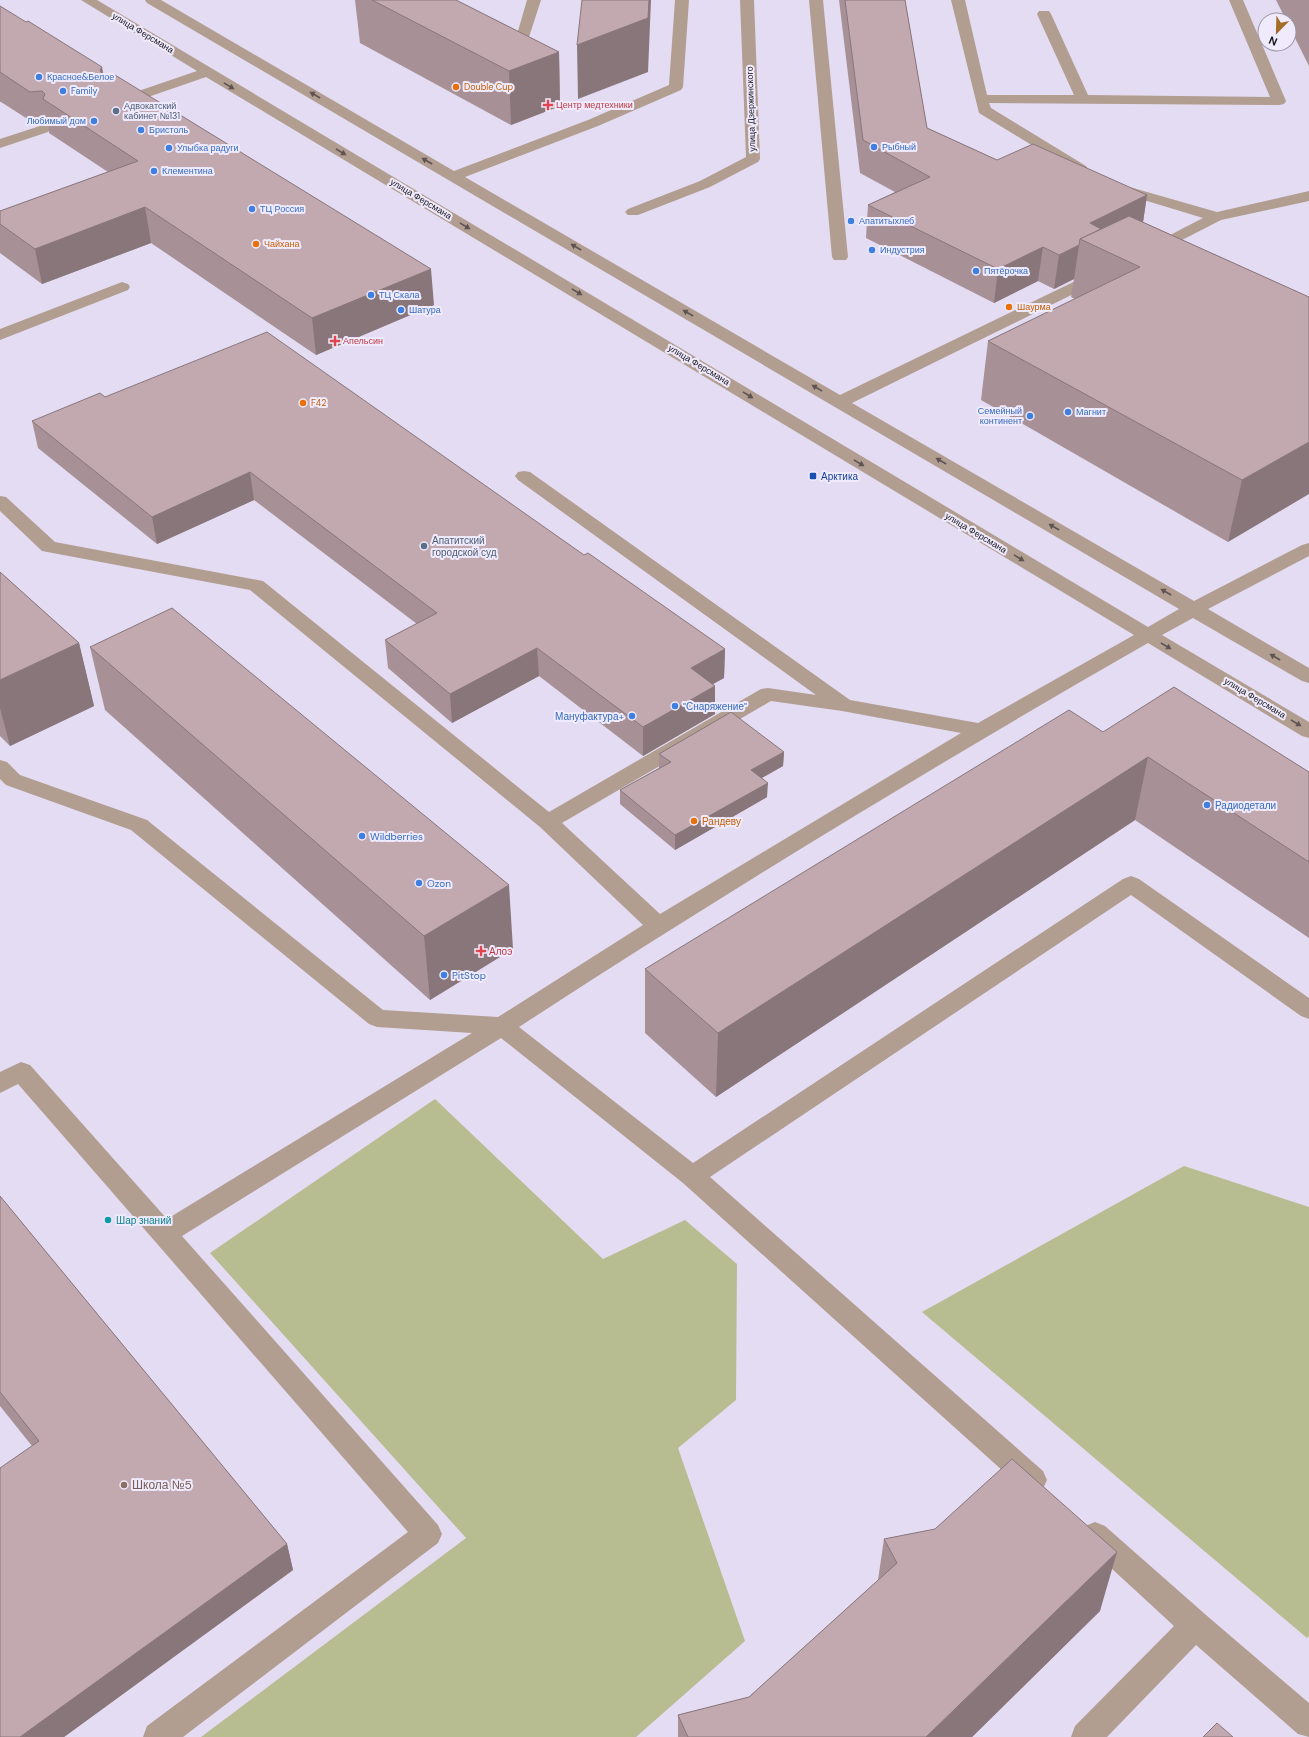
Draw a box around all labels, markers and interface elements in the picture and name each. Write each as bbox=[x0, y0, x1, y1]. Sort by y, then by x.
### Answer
street label: улица Ферсмана bbox=[110, 10, 176, 56]
north arrow bbox=[1257, 12, 1297, 52]
text: N bbox=[1267, 33, 1280, 49]
street label: улица Дзержинского bbox=[744, 66, 758, 152]
place label: Красное&Белое bbox=[47, 71, 114, 83]
marker: Красное&Белое bbox=[34, 72, 44, 82]
place label: Double Cup bbox=[464, 81, 513, 93]
one-way arrow bbox=[223, 82, 235, 89]
marker: Double Cup bbox=[451, 82, 461, 92]
place label: Family bbox=[71, 85, 98, 97]
marker: Family bbox=[58, 86, 68, 96]
one-way arrow bbox=[309, 92, 321, 99]
place label: Центр медтехники bbox=[556, 99, 633, 111]
place label: Адвокатский кабинет №131 bbox=[124, 100, 180, 122]
marker: Центр медтехники bbox=[543, 100, 553, 110]
marker: Адвокатский кабинет №131 bbox=[111, 106, 121, 116]
place label: Любимый дом bbox=[27, 115, 86, 127]
marker: Любимый дом bbox=[89, 116, 99, 126]
place label: Бристоль bbox=[149, 124, 189, 136]
marker: Бристоль bbox=[136, 125, 146, 135]
place label: Рыбный bbox=[882, 141, 916, 153]
place label: Улыбка радуги bbox=[177, 142, 239, 154]
marker: Рыбный bbox=[869, 142, 879, 152]
marker: Улыбка радуги bbox=[164, 143, 174, 153]
one-way arrow bbox=[336, 148, 346, 156]
one-way arrow bbox=[421, 157, 433, 164]
place label: Клементина bbox=[162, 165, 213, 177]
marker: Клементина bbox=[149, 166, 159, 176]
street label: улица Ферсмана bbox=[388, 176, 454, 222]
place label: ТЦ Россия bbox=[260, 203, 304, 215]
marker: ТЦ Россия bbox=[247, 204, 257, 214]
place label: Апатитыхлеб bbox=[859, 215, 914, 227]
marker: Апатитыхлеб bbox=[846, 216, 856, 226]
one-way arrow bbox=[459, 222, 471, 229]
place label: Чайхана bbox=[264, 238, 299, 250]
marker: Чайхана bbox=[251, 239, 261, 249]
one-way arrow bbox=[570, 244, 582, 251]
place label: Индустрия bbox=[880, 244, 925, 256]
marker: Индустрия bbox=[867, 245, 877, 255]
place label: Пятёрочка bbox=[984, 265, 1028, 277]
marker: Пятёрочка bbox=[971, 266, 981, 276]
place label: ТЦ Скала bbox=[379, 289, 419, 301]
one-way arrow bbox=[571, 289, 583, 296]
marker: ТЦ Скала bbox=[366, 290, 376, 300]
place label: Шаурма bbox=[1017, 301, 1051, 313]
marker: Шаурма bbox=[1004, 302, 1014, 312]
place label: Шатура bbox=[409, 304, 441, 316]
marker: Шатура bbox=[396, 305, 406, 315]
one-way arrow bbox=[682, 309, 694, 316]
place label: Апельсин bbox=[343, 335, 383, 347]
marker: Апельсин bbox=[330, 336, 340, 346]
street label: улица Ферсмана bbox=[666, 342, 732, 388]
one-way arrow bbox=[811, 385, 823, 392]
one-way arrow bbox=[742, 392, 754, 399]
place label: F42 bbox=[311, 397, 326, 409]
marker: F42 bbox=[298, 398, 308, 408]
place label: Семейный континент bbox=[978, 405, 1022, 427]
place label: Магнит bbox=[1076, 406, 1106, 418]
marker: Магнит bbox=[1063, 407, 1073, 417]
marker: Семейный континент bbox=[1025, 411, 1035, 421]
one-way arrow bbox=[936, 457, 946, 465]
one-way arrow bbox=[854, 459, 864, 467]
place label: Арктика bbox=[821, 470, 858, 483]
marker: Арктика bbox=[808, 471, 818, 481]
street label: улица Ферсмана bbox=[943, 510, 1009, 556]
one-way arrow bbox=[1048, 523, 1060, 530]
place label: Апатитский городской суд bbox=[432, 534, 497, 559]
marker: Апатитский городской суд bbox=[419, 541, 429, 551]
one-way arrow bbox=[1013, 554, 1025, 561]
one-way arrow bbox=[1160, 589, 1172, 596]
one-way arrow bbox=[1161, 642, 1171, 650]
one-way arrow bbox=[1269, 653, 1281, 660]
street label: улица Ферсмана bbox=[1222, 675, 1288, 721]
place label: "Снаряжение" bbox=[683, 700, 747, 713]
marker: "Снаряжение" bbox=[670, 701, 680, 711]
place label: Мануфактура+ bbox=[555, 710, 624, 723]
marker: Мануфактура+ bbox=[627, 711, 637, 721]
one-way arrow bbox=[1290, 720, 1302, 727]
place label: Радиодетали bbox=[1215, 799, 1276, 812]
marker: Радиодетали bbox=[1202, 800, 1212, 810]
place label: Рандеву bbox=[702, 815, 741, 828]
marker: Рандеву bbox=[689, 816, 699, 826]
place label: Wildberries bbox=[370, 830, 423, 843]
marker: Wildberries bbox=[357, 831, 367, 841]
place label: Ozon bbox=[427, 877, 451, 890]
marker: Ozon bbox=[414, 878, 424, 888]
place label: Алоэ bbox=[489, 945, 512, 958]
marker: Алоэ bbox=[476, 946, 486, 956]
place label: PitStop bbox=[452, 969, 486, 982]
marker: PitStop bbox=[439, 970, 449, 980]
place label: Шар знаний bbox=[116, 1214, 171, 1227]
marker: Шар знаний bbox=[103, 1215, 113, 1225]
place label: Школа №5 bbox=[132, 1477, 192, 1493]
marker: Школа №5 bbox=[119, 1480, 129, 1490]

